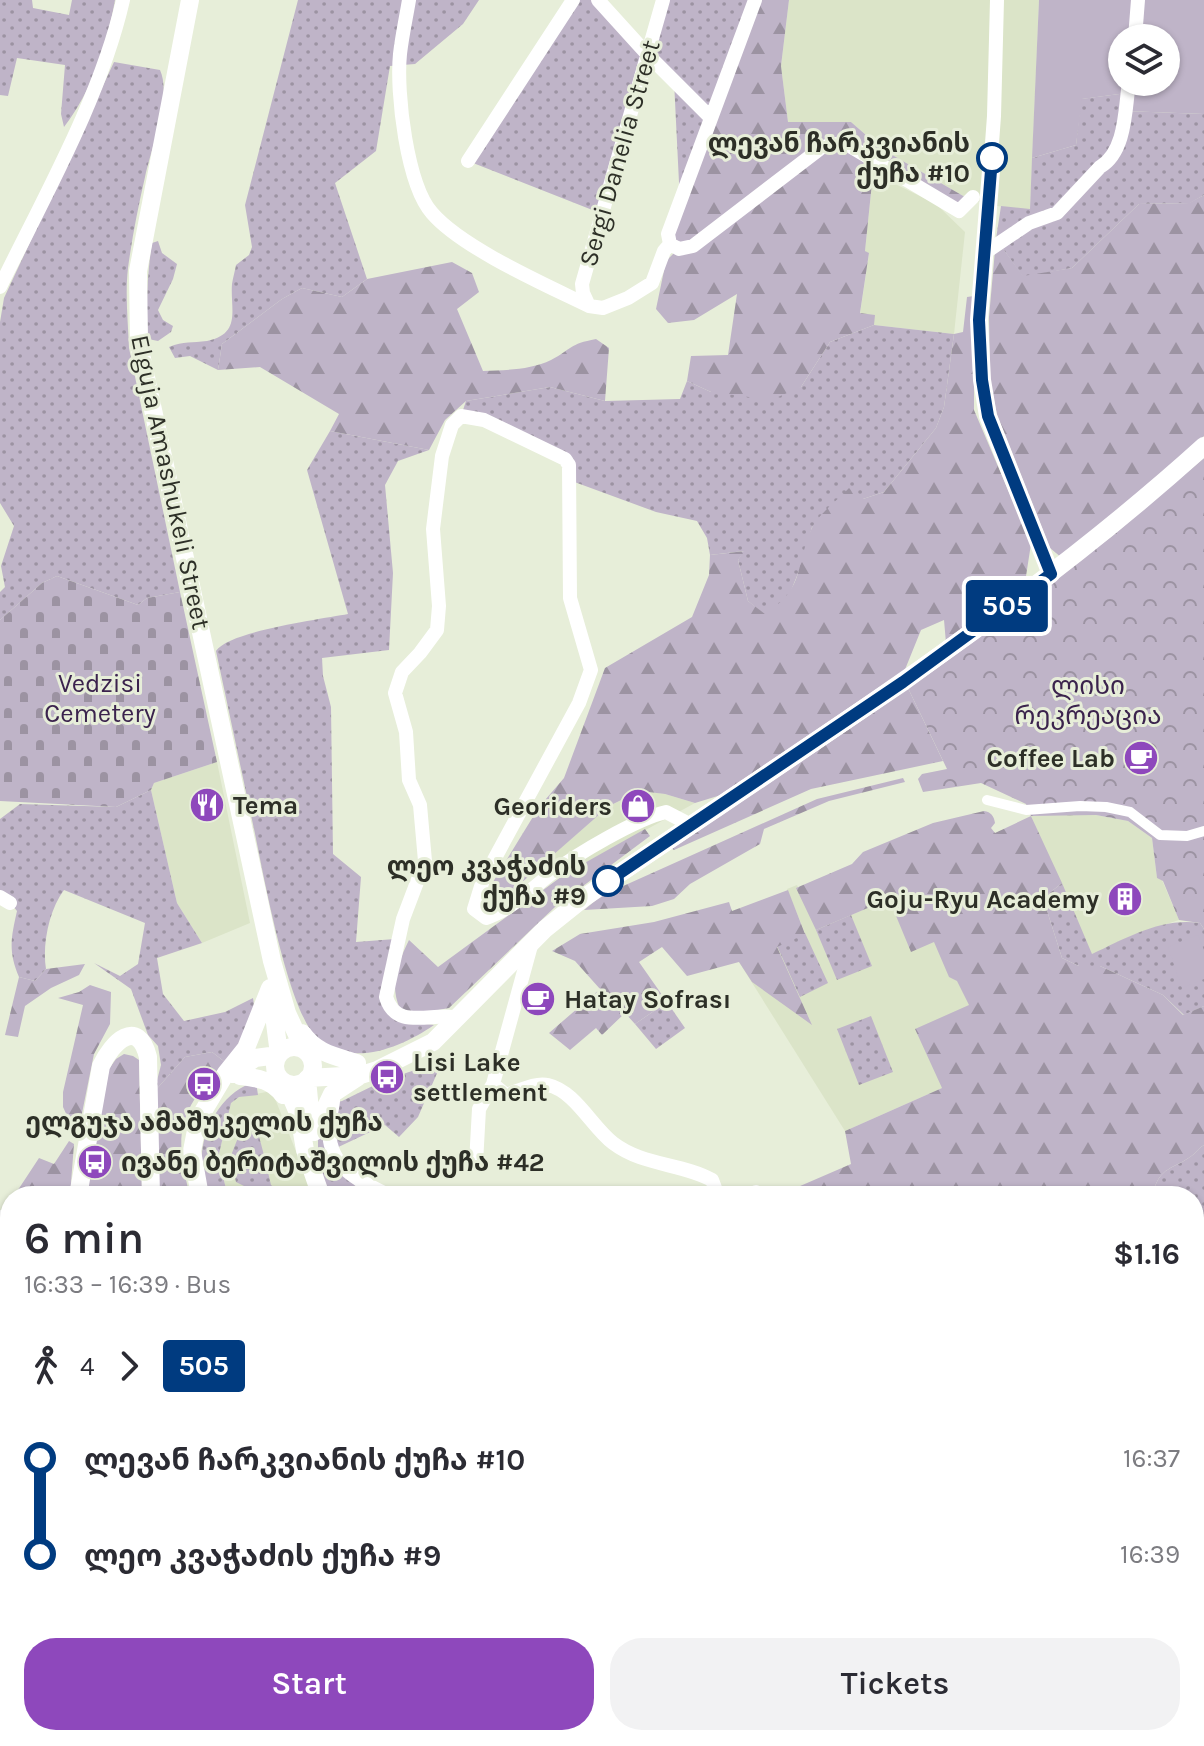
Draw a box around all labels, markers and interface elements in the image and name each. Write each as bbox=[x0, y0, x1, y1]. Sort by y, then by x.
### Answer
map controls bbox=[1108, 24, 1180, 96]
button: layers bbox=[1108, 24, 1180, 96]
street label: Sergi Danelia Street bbox=[572, 36, 667, 270]
place label: ლევან ჩარკვიანის ქუჩა #10 bbox=[708, 128, 970, 189]
marker: ლევან ჩარკვიანის ქუჩა #10 bbox=[977, 143, 1007, 173]
street label: Elguja Amashukeli Street bbox=[124, 332, 217, 632]
line badge: 505 bbox=[961, 580, 1053, 632]
text: 505 bbox=[982, 589, 1032, 622]
park label: Vedzisi Cemetery bbox=[44, 668, 156, 729]
park label: ლისი რეკრეაცია bbox=[1015, 670, 1161, 731]
cafe icon: Coffee Lab bbox=[1122, 739, 1160, 777]
place label: Coffee Lab bbox=[987, 743, 1115, 774]
restaurant icon: Tema bbox=[188, 786, 226, 824]
shop icon: Georiders bbox=[619, 787, 657, 825]
place label: Tema bbox=[233, 790, 298, 821]
place label: Georiders bbox=[494, 791, 612, 822]
place label: ლეო კვაჭაძის ქუჩა #9 bbox=[387, 851, 586, 912]
marker: ლეო კვაჭაძის ქუჩა #9 bbox=[593, 866, 623, 896]
building icon: Goju-Ryu Academy bbox=[1106, 880, 1144, 918]
place label: Goju-Ryu Academy bbox=[867, 884, 1099, 915]
cafe icon: Hatay Sofrası bbox=[519, 980, 557, 1018]
place label: Hatay Sofrası bbox=[564, 984, 731, 1015]
place label: Lisi Lake settlement bbox=[413, 1047, 548, 1108]
bus stop icon: Lisi Lake settlement bbox=[368, 1058, 406, 1096]
bus stop icon: ელგუჯა ამაშუკელის ქუჩა bbox=[185, 1065, 223, 1103]
place label: ელგუჯა ამაშუკელის ქუჩა bbox=[25, 1107, 383, 1138]
bus stop icon: ივანე ბერიტაშვილის ქუჩა #42 bbox=[76, 1143, 114, 1181]
place label: ივანე ბერიტაშვილის ქუჩა #42 bbox=[121, 1147, 545, 1178]
text: 6 min bbox=[24, 1213, 144, 1264]
text: $1.16 bbox=[1113, 1236, 1180, 1272]
text: 16:33 – 16:39 · Bus bbox=[24, 1269, 231, 1300]
icon: walk bbox=[24, 1344, 68, 1388]
icon: forward bbox=[107, 1344, 151, 1388]
text: 505 bbox=[179, 1349, 229, 1382]
text: 4 bbox=[80, 1351, 95, 1382]
text: ლევან ჩარკვიანის ქუჩა #10 bbox=[84, 1442, 525, 1478]
text: 16:37 bbox=[1123, 1443, 1180, 1474]
text: ლეო კვაჭაძის ქუჩა #9 bbox=[84, 1538, 441, 1574]
text: 16:39 bbox=[1120, 1539, 1180, 1570]
button: Start bbox=[24, 1638, 594, 1730]
button: Tickets bbox=[610, 1638, 1180, 1730]

